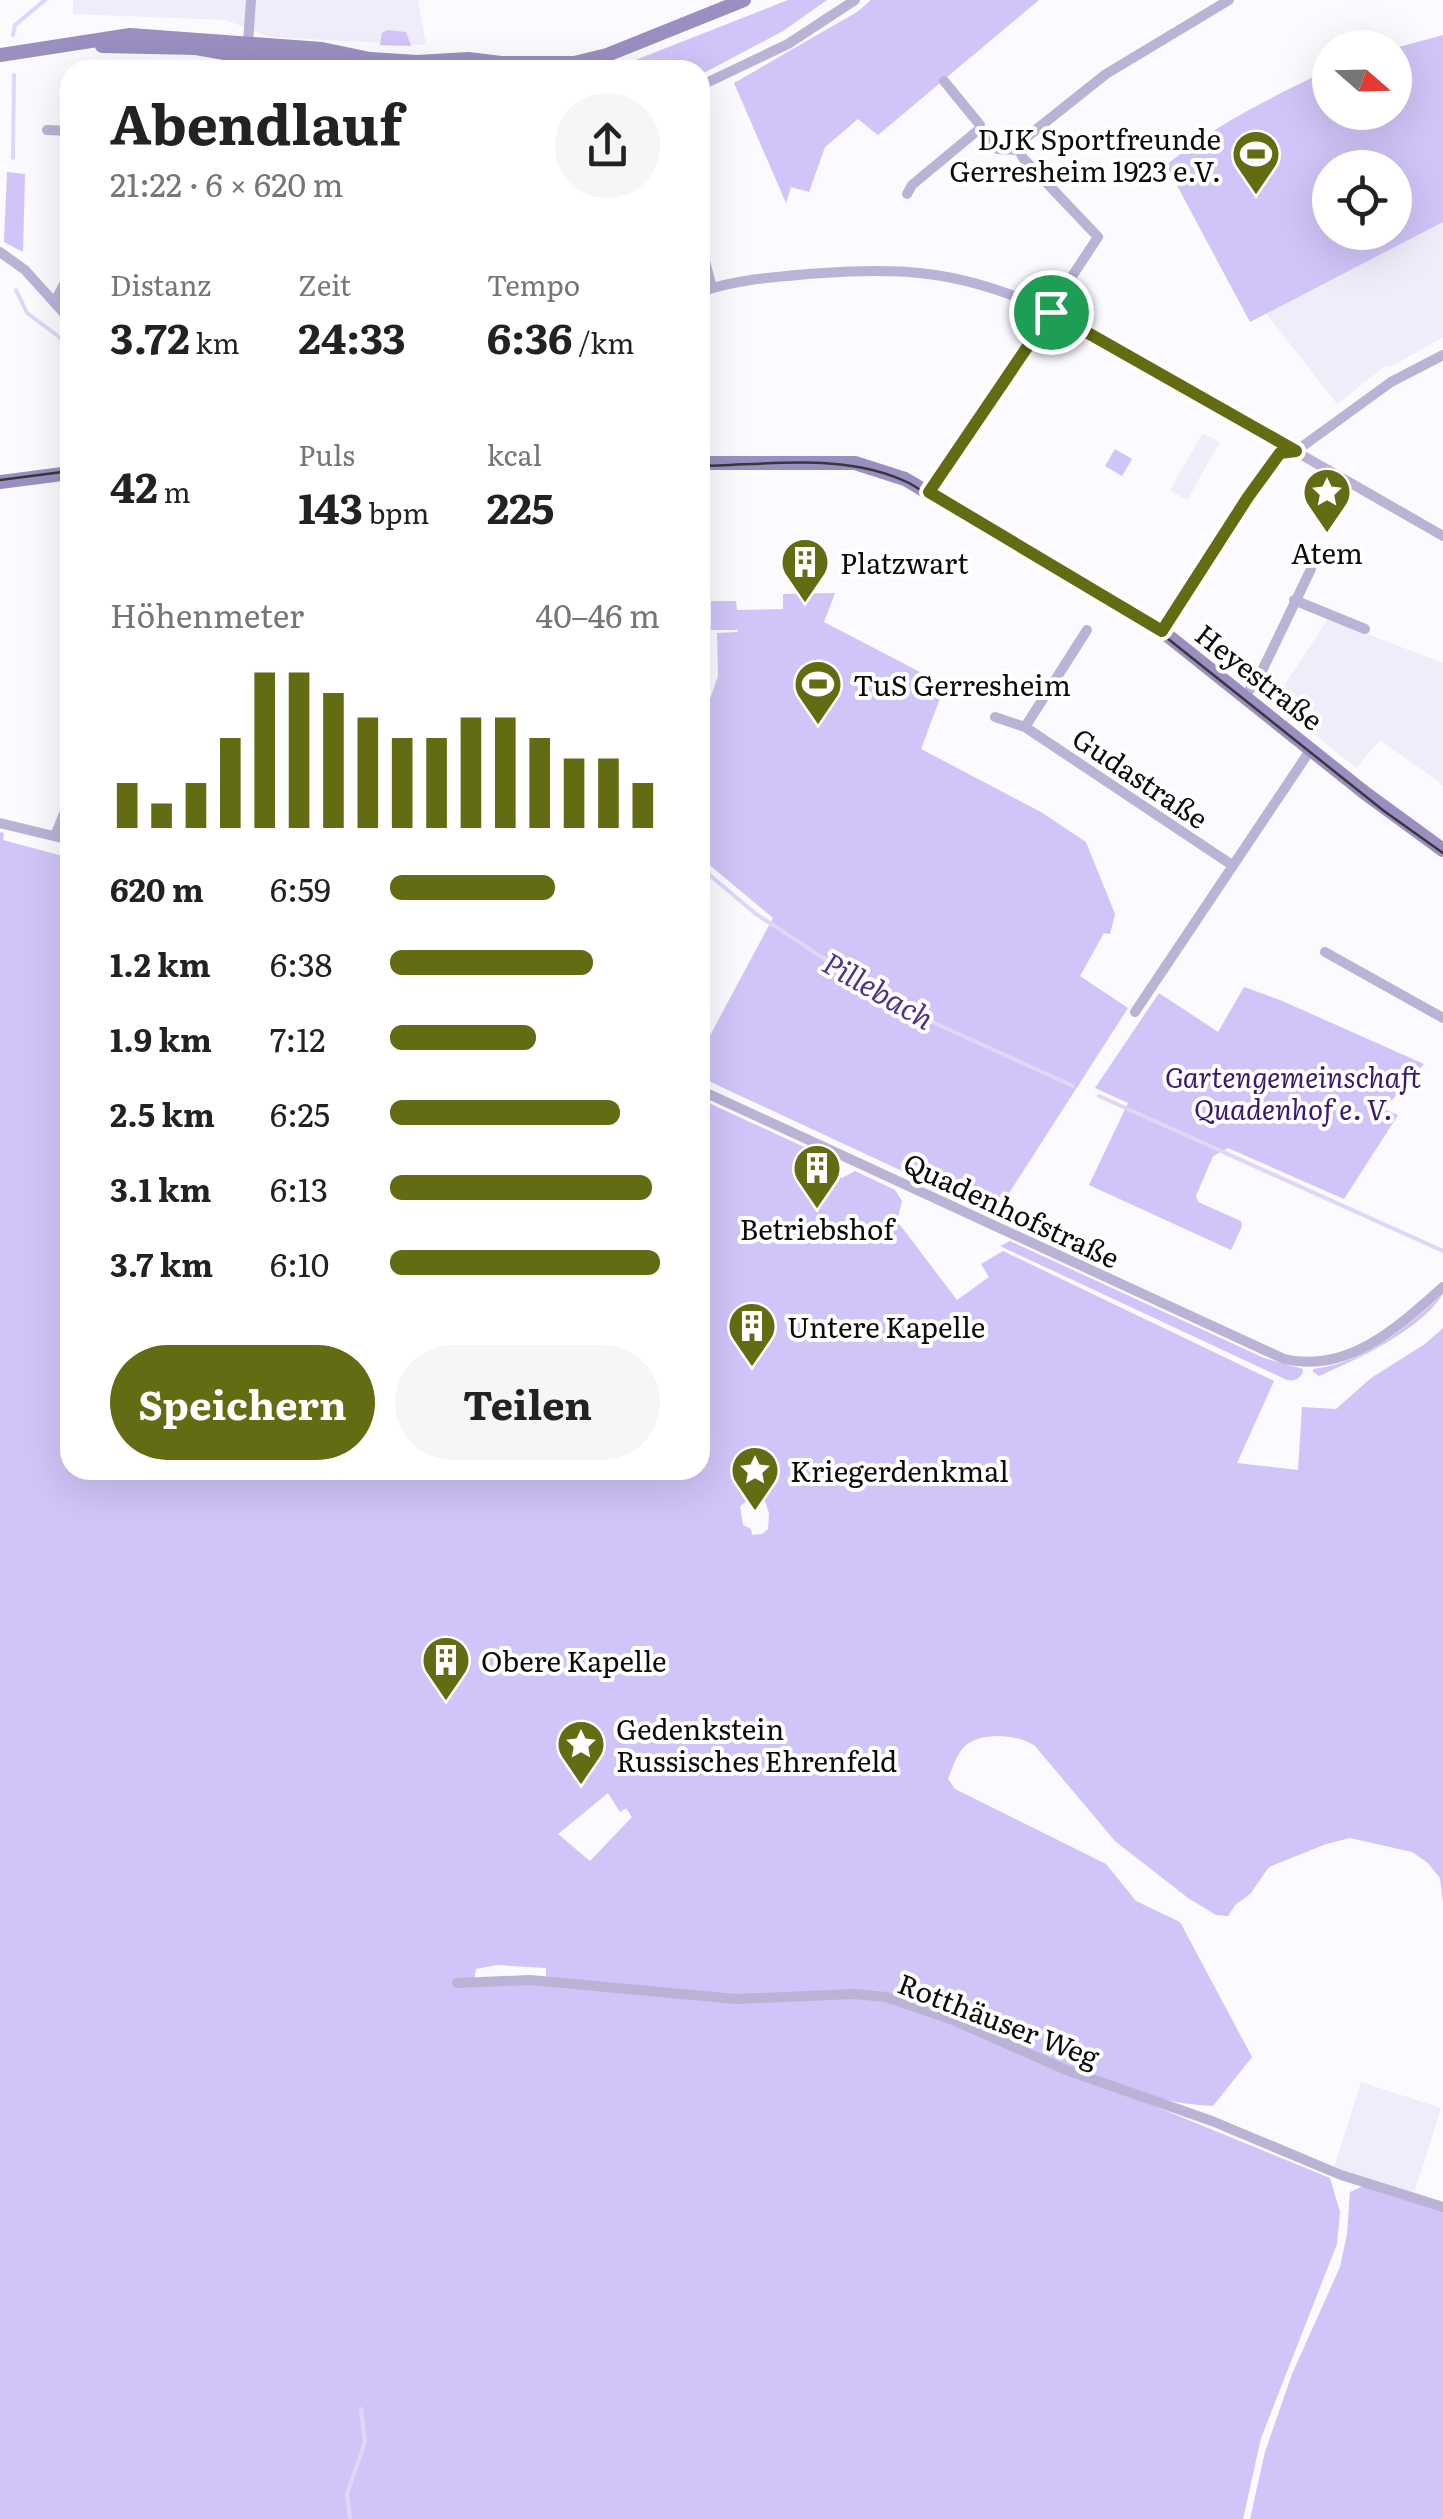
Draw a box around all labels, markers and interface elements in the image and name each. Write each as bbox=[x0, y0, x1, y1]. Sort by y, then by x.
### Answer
north arrow bbox=[1312, 30, 1412, 130]
map controls bbox=[1312, 30, 1412, 250]
text: Abendlauf bbox=[110, 80, 403, 162]
button: share bbox=[555, 93, 660, 198]
place label: DJK Sportfreunde Gerresheim 1923 e.V. bbox=[949, 117, 1221, 191]
sports icon: DJK Sportfreunde Gerresheim 1923 e.V. bbox=[1230, 128, 1282, 196]
button: locate bbox=[1312, 150, 1412, 250]
text: 21:22 · 6 × 620 m bbox=[110, 159, 343, 207]
text: Distanz bbox=[110, 263, 211, 305]
text: Zeit bbox=[298, 263, 351, 305]
text: Tempo bbox=[487, 263, 580, 305]
pin bbox=[1009, 270, 1094, 355]
icon: arrive bbox=[1024, 285, 1079, 340]
text: 3.72 bbox=[110, 305, 190, 367]
text: 24:33 bbox=[298, 305, 406, 367]
text: 6:36 bbox=[487, 305, 573, 367]
text: km bbox=[190, 321, 240, 363]
text: /km bbox=[573, 321, 634, 363]
text: Puls bbox=[298, 433, 355, 475]
text: kcal bbox=[487, 433, 542, 475]
text: 42 bbox=[110, 454, 158, 516]
place icon: Atem bbox=[1301, 466, 1353, 534]
text: m bbox=[158, 470, 191, 512]
text: 143 bbox=[298, 475, 363, 537]
text: 225 bbox=[487, 475, 554, 537]
text: bpm bbox=[363, 491, 429, 533]
place label: Atem bbox=[1291, 531, 1363, 573]
building icon: Platzwart bbox=[779, 536, 831, 604]
place label: Platzwart bbox=[840, 541, 969, 583]
text: Höhenmeter bbox=[110, 590, 304, 638]
text: 40–46 m bbox=[536, 590, 660, 638]
street label: Heyestraße bbox=[1187, 613, 1333, 739]
sports icon: TuS Gerresheim bbox=[792, 658, 844, 726]
place label: TuS Gerresheim bbox=[853, 663, 1071, 705]
street label: Gudastraße bbox=[1065, 716, 1217, 838]
text: 620 m bbox=[110, 864, 204, 912]
text: 6:59 bbox=[270, 864, 331, 912]
text: 1.2 km bbox=[110, 939, 211, 987]
text: 6:38 bbox=[270, 939, 333, 987]
water label: Pillebach bbox=[815, 940, 943, 1039]
text: 1.9 km bbox=[110, 1014, 212, 1062]
text: 7:12 bbox=[270, 1014, 326, 1062]
park label: Gartengemeinschaft Quadenhof e. V. bbox=[1165, 1055, 1422, 1129]
text: 2.5 km bbox=[110, 1089, 215, 1137]
text: 6:25 bbox=[270, 1089, 330, 1137]
street label: Quadenhofstraße bbox=[897, 1141, 1127, 1277]
building icon: Betriebshof bbox=[791, 1142, 843, 1210]
text: 3.1 km bbox=[110, 1164, 211, 1212]
text: 6:13 bbox=[270, 1164, 328, 1212]
place label: Betriebshof bbox=[740, 1207, 896, 1249]
text: 3.7 km bbox=[110, 1239, 213, 1287]
text: 6:10 bbox=[270, 1239, 329, 1287]
building icon: Untere Kapelle bbox=[726, 1300, 778, 1368]
place label: Untere Kapelle bbox=[787, 1305, 985, 1347]
button: Speichern bbox=[110, 1345, 375, 1460]
button: Teilen bbox=[395, 1345, 660, 1460]
place icon: Kriegerdenkmal bbox=[729, 1444, 781, 1512]
place label: Kriegerdenkmal bbox=[790, 1449, 1009, 1491]
building icon: Obere Kapelle bbox=[420, 1634, 472, 1702]
place label: Obere Kapelle bbox=[481, 1639, 667, 1681]
place label: Gedenkstein Russisches Ehrenfeld bbox=[616, 1707, 897, 1781]
place icon: Gedenkstein Russisches Ehrenfeld bbox=[555, 1718, 607, 1786]
street label: Rotthäuser Weg bbox=[892, 1961, 1106, 2077]

